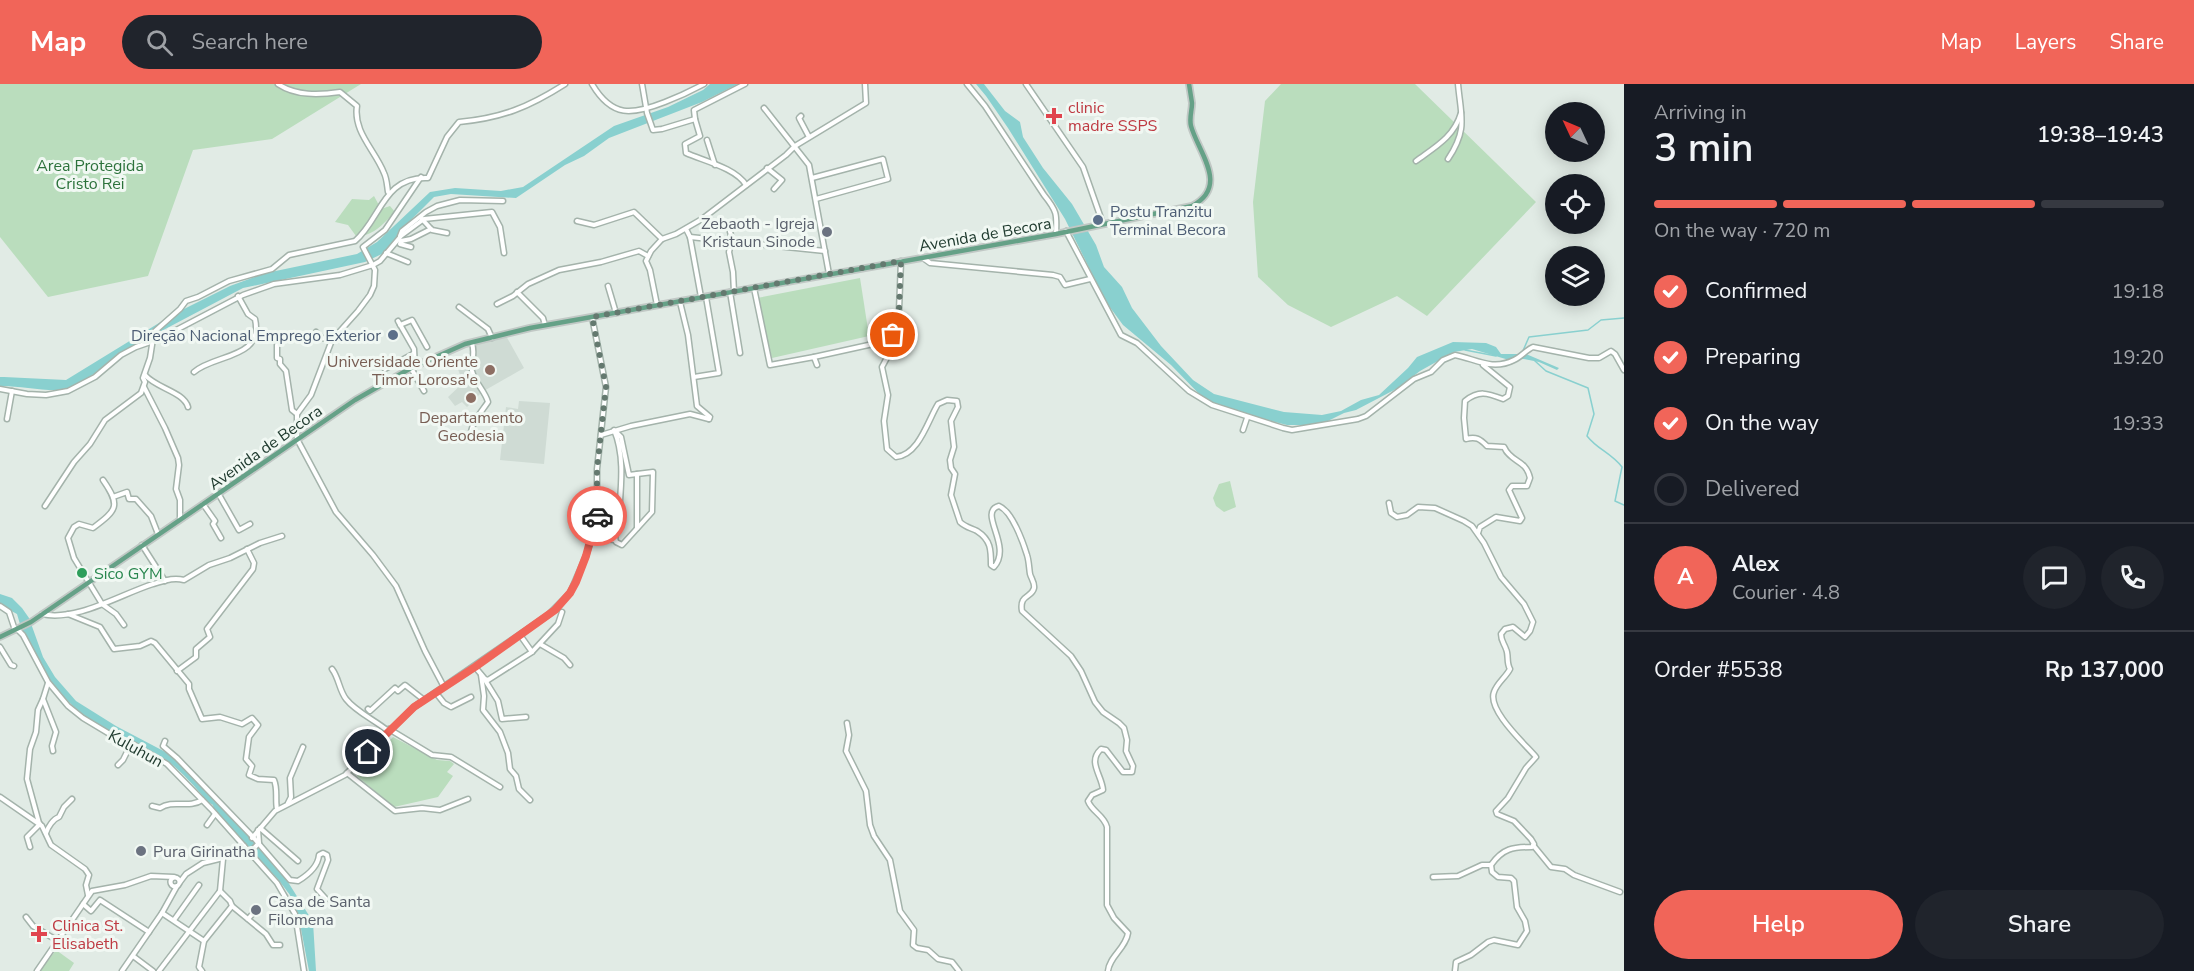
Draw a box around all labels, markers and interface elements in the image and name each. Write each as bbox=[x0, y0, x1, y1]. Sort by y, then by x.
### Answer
search box bbox=[122, 15, 542, 69]
text: Map bbox=[30, 23, 86, 61]
icon: search bbox=[143, 26, 176, 59]
text: Search here bbox=[191, 27, 308, 57]
text: Map bbox=[1940, 28, 1982, 56]
text: Layers bbox=[2015, 28, 2076, 56]
text: Share bbox=[2109, 28, 2164, 56]
place label: clinic madre SSPS bbox=[1068, 97, 1158, 137]
text: Arriving in bbox=[1654, 99, 1747, 126]
north arrow bbox=[1545, 102, 1605, 162]
map controls bbox=[1545, 102, 1605, 306]
marker: clinic madre SSPS bbox=[1045, 107, 1063, 125]
text: 19:38–19:43 bbox=[2037, 120, 2164, 150]
text: 3 min bbox=[1654, 122, 1753, 175]
park label: Area Protegida Cristo Rei bbox=[36, 155, 144, 195]
button: locate bbox=[1545, 174, 1605, 234]
place label: Postu Tranzitu Terminal Becora bbox=[1110, 201, 1226, 241]
place label: Zebaoth - Igreja Kristaun Sinode bbox=[701, 213, 815, 253]
street label: Avenida de Becora bbox=[917, 213, 1053, 257]
marker: Postu Tranzitu Terminal Becora bbox=[1091, 213, 1105, 227]
text: On the way · 720 m bbox=[1654, 217, 1830, 244]
marker: Zebaoth - Igreja Kristaun Sinode bbox=[820, 225, 834, 239]
button: layers bbox=[1545, 246, 1605, 306]
icon: check bbox=[1654, 275, 1687, 308]
text: Confirmed bbox=[1705, 276, 1807, 306]
text: 19:18 bbox=[2111, 278, 2164, 305]
pin bbox=[867, 309, 918, 360]
icon: bag bbox=[876, 318, 909, 351]
place label: Direção Nacional Emprego Exterior bbox=[131, 325, 381, 347]
marker: Direção Nacional Emprego Exterior bbox=[386, 328, 400, 342]
icon: check bbox=[1654, 341, 1687, 374]
text: Preparing bbox=[1705, 342, 1801, 372]
text: 19:20 bbox=[2111, 344, 2164, 371]
place label: Universidade Oriente Timor Lorosa'e bbox=[327, 351, 478, 391]
marker: Universidade Oriente Timor Lorosa'e bbox=[483, 363, 497, 377]
marker: Departamento Geodesia bbox=[464, 391, 478, 405]
street label: Avenida de Becora bbox=[204, 400, 327, 495]
place label: Departamento Geodesia bbox=[419, 407, 523, 447]
icon: check bbox=[1654, 407, 1687, 440]
text: On the way bbox=[1705, 408, 1819, 438]
text: 19:33 bbox=[2111, 410, 2164, 437]
text: Delivered bbox=[1705, 474, 1800, 504]
courier bbox=[567, 486, 627, 546]
icon: car bbox=[581, 500, 614, 533]
button: chat bbox=[2023, 546, 2086, 609]
button: phone bbox=[2101, 546, 2164, 609]
text: Alex bbox=[1732, 549, 1779, 579]
text: A bbox=[1677, 562, 1694, 592]
place label: Sico GYM bbox=[94, 563, 163, 585]
marker: Sico GYM bbox=[75, 566, 89, 580]
text: Courier · 4.8 bbox=[1732, 579, 1840, 606]
text: Order #5538 bbox=[1654, 655, 1783, 685]
text: Rp 137,000 bbox=[2045, 655, 2164, 685]
street label: Kuluhun bbox=[104, 725, 167, 773]
pin bbox=[342, 726, 393, 777]
icon: home bbox=[351, 735, 384, 768]
place label: Pura Girinatha bbox=[153, 841, 256, 863]
marker: Pura Girinatha bbox=[134, 844, 148, 858]
button: Help bbox=[1654, 890, 1903, 959]
button: Share bbox=[1915, 890, 2164, 959]
place label: Casa de Santa Filomena bbox=[268, 891, 371, 931]
marker: Casa de Santa Filomena bbox=[249, 903, 263, 917]
place label: Clinica St. Elisabeth bbox=[52, 915, 123, 955]
marker: Clinica St. Elisabeth bbox=[30, 925, 48, 943]

